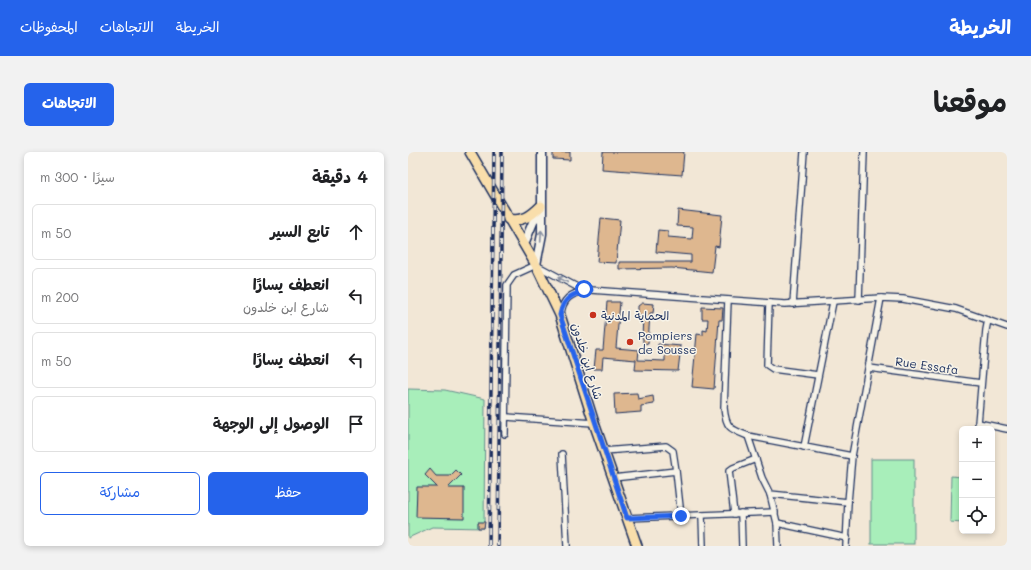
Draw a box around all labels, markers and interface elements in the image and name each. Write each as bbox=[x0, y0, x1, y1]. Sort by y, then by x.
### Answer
text: الخريطة bbox=[949, 14, 1011, 39]
text: المحفوظات bbox=[20, 17, 78, 36]
text: الاتجاهات bbox=[100, 17, 154, 36]
text: الخريطة bbox=[176, 17, 219, 36]
button: الاتجاهات bbox=[24, 83, 114, 126]
text: موقعنا bbox=[933, 83, 1007, 119]
text: 4 دقيقة bbox=[312, 165, 368, 187]
text: سيرًا · 300 m bbox=[40, 168, 115, 185]
text: تابع السير bbox=[270, 221, 329, 241]
icon: ahead bbox=[345, 221, 367, 243]
text: 50 m bbox=[41, 224, 71, 241]
one-way arrow bbox=[537, 230, 545, 243]
text: انعطف يسارًا bbox=[253, 274, 329, 294]
one-way arrow bbox=[557, 275, 569, 283]
route start bbox=[575, 280, 593, 298]
icon: left bbox=[345, 285, 367, 307]
text: 200 m bbox=[41, 288, 79, 305]
text: شارع ابن خلدون bbox=[243, 298, 329, 315]
place label: الحماية المدنية bbox=[601, 307, 669, 323]
marker: الحماية المدنية bbox=[588, 310, 598, 320]
street label: شارع ابن خلدون bbox=[567, 321, 607, 402]
place label: Pompiers de Sousse bbox=[638, 327, 696, 357]
marker: Pompiers de Sousse bbox=[625, 337, 635, 347]
text: انعطف يسارًا bbox=[253, 349, 329, 369]
icon: left bbox=[345, 349, 367, 371]
text: 50 m bbox=[41, 352, 71, 369]
street label: Rue Essafa bbox=[894, 353, 960, 377]
text: الوصول إلى الوجهة bbox=[213, 413, 329, 433]
icon: arrive bbox=[345, 413, 367, 435]
map controls bbox=[959, 426, 995, 534]
button: + bbox=[959, 426, 995, 462]
button: − bbox=[959, 462, 995, 498]
button: مشاركة bbox=[40, 472, 200, 515]
button: حفظ bbox=[208, 472, 368, 515]
button: locate bbox=[959, 498, 995, 534]
route end bbox=[672, 507, 690, 525]

